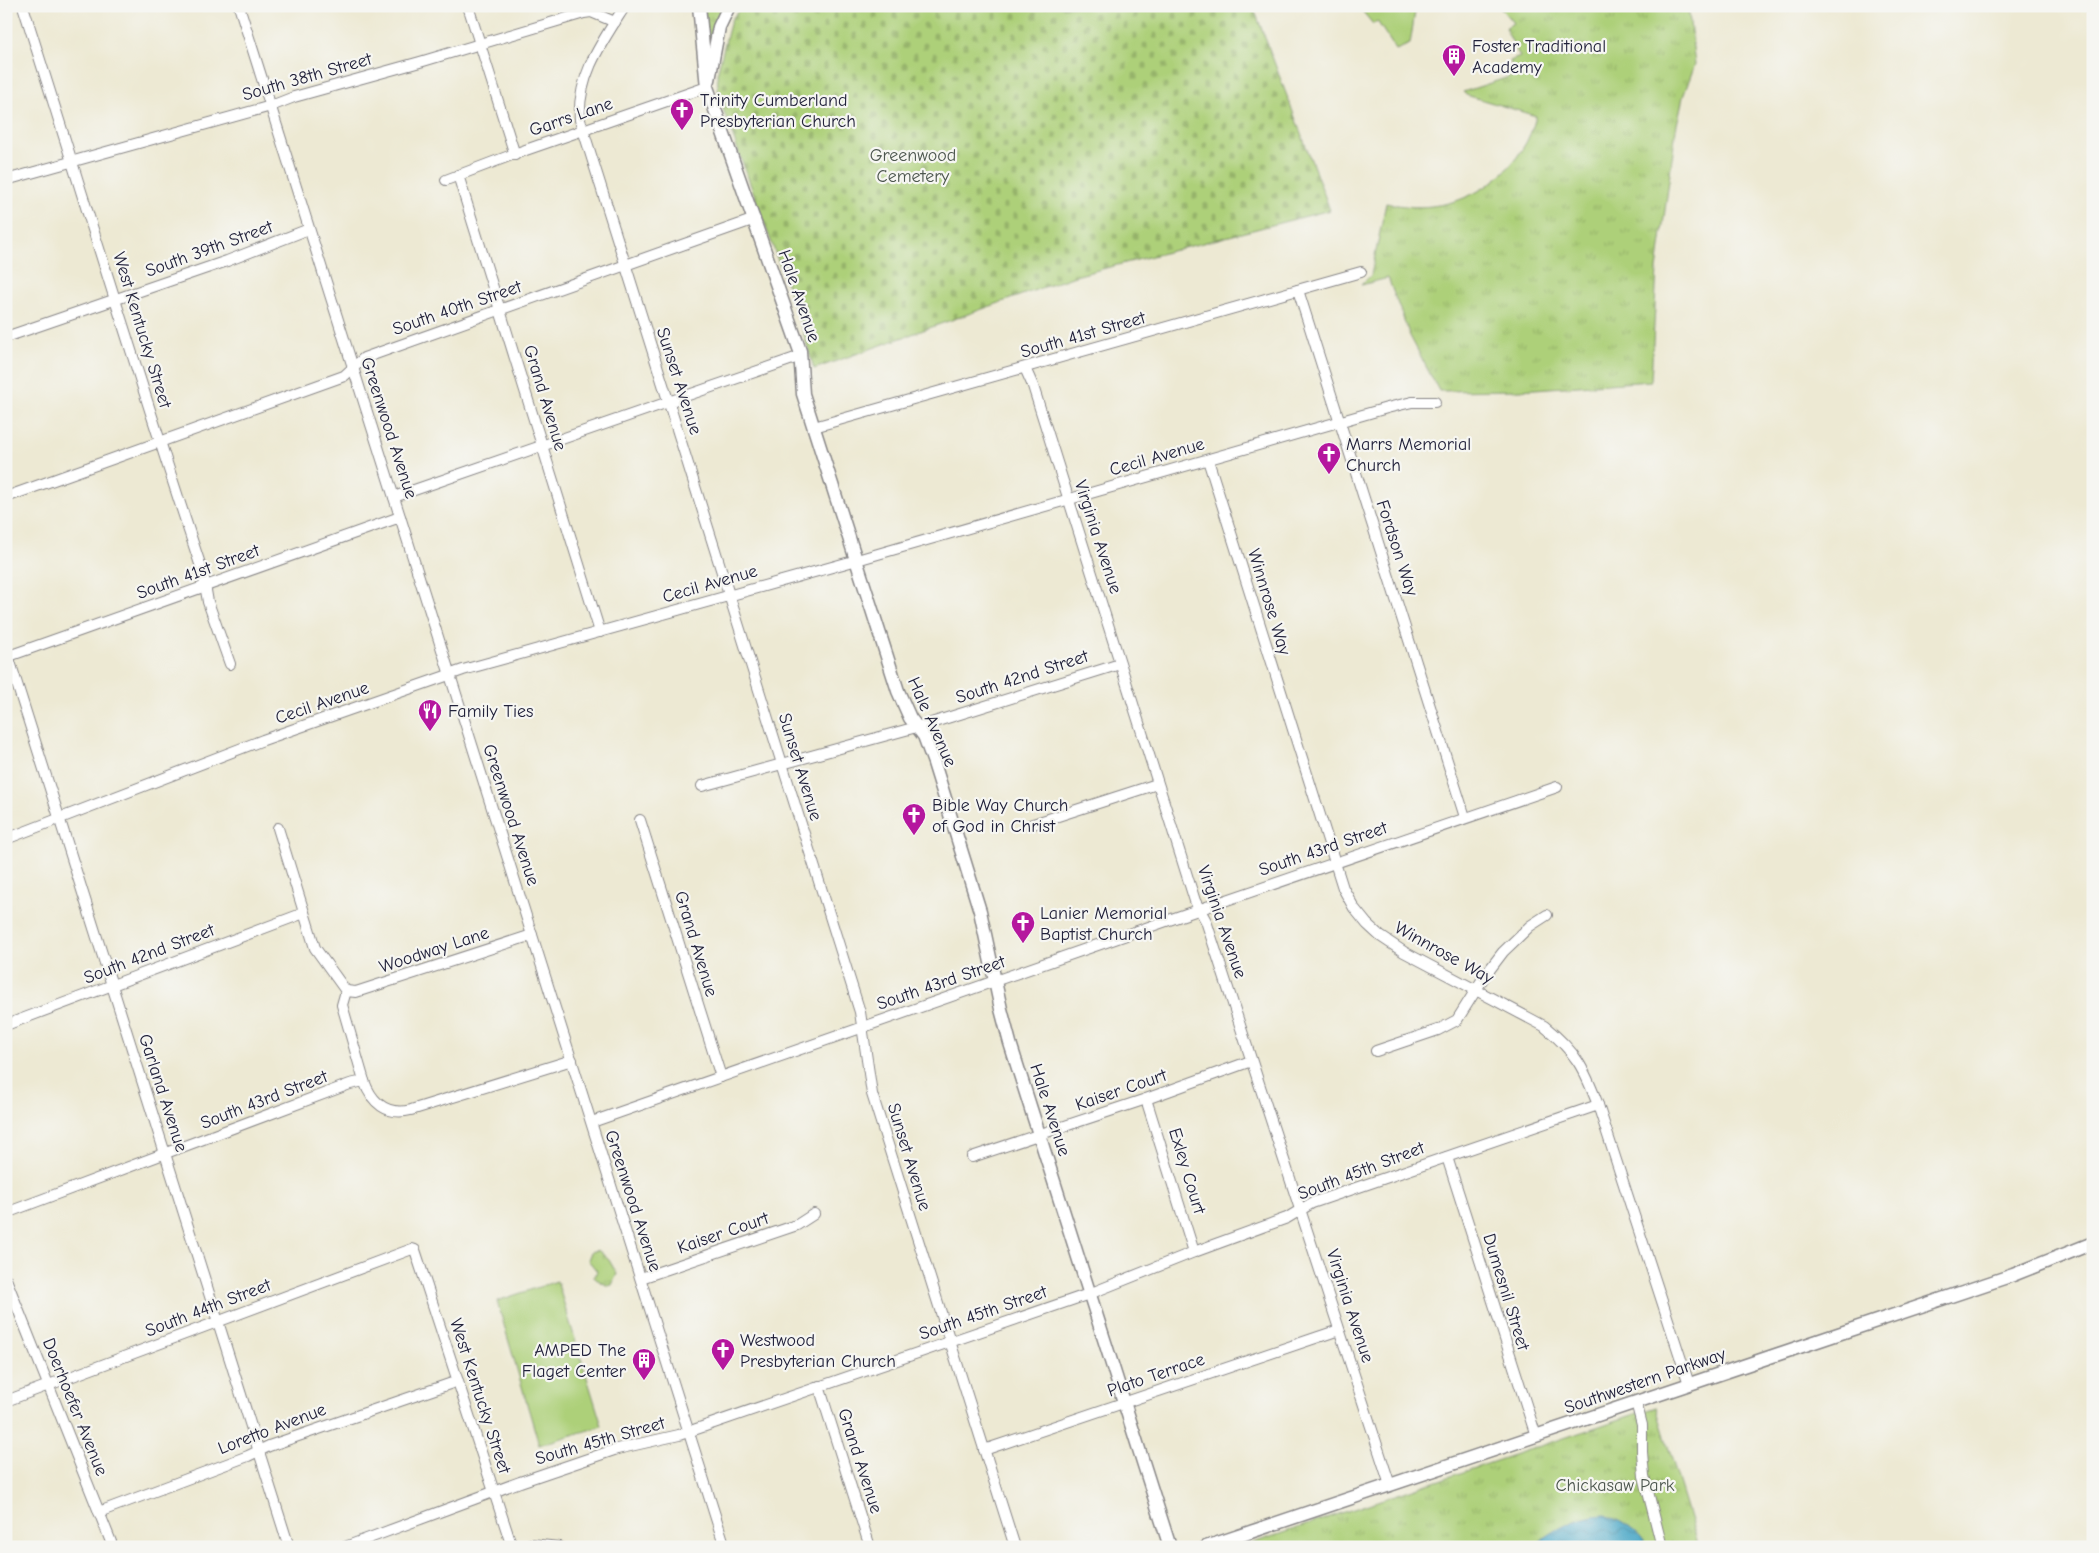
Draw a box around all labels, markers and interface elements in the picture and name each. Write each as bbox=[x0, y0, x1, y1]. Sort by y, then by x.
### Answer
place label: Foster Traditional Academy bbox=[1472, 36, 1606, 78]
building icon: Foster Traditional Academy bbox=[1441, 43, 1467, 77]
street label: South 38th Street bbox=[240, 48, 375, 106]
place label: Trinity Cumberland Presbyterian Church bbox=[700, 90, 856, 132]
street label: Garrs Lane bbox=[526, 93, 616, 141]
church icon: Trinity Cumberland Presbyterian Church bbox=[669, 97, 695, 131]
park label: Greenwood Cemetery bbox=[870, 145, 956, 187]
street label: South 39th Street bbox=[142, 216, 276, 282]
street label: Hale Avenue bbox=[773, 247, 825, 345]
street label: West Kentucky Street bbox=[108, 249, 176, 411]
street label: South 40th Street bbox=[390, 276, 525, 340]
street label: South 41st Street bbox=[1018, 307, 1149, 363]
street label: Sunset Avenue bbox=[652, 325, 706, 437]
street label: Grand Avenue bbox=[519, 343, 571, 453]
street label: Greenwood Avenue bbox=[356, 355, 422, 501]
street label: Cecil Avenue bbox=[1107, 433, 1207, 481]
place label: Marrs Memorial Church bbox=[1346, 434, 1471, 476]
church icon: Marrs Memorial Church bbox=[1316, 441, 1342, 475]
street label: Virginia Avenue bbox=[1070, 478, 1126, 596]
street label: Fordson Way bbox=[1372, 497, 1423, 600]
street label: South 41st Street bbox=[134, 540, 263, 604]
street label: Winnrose Way bbox=[1243, 546, 1295, 659]
street label: Cecil Avenue bbox=[660, 560, 760, 608]
street label: South 42nd Street bbox=[953, 645, 1092, 708]
street label: Hale Avenue bbox=[903, 674, 961, 770]
street label: Cecil Avenue bbox=[272, 677, 372, 729]
restaurant icon: Family Ties bbox=[417, 698, 443, 732]
place label: Family Ties bbox=[448, 701, 534, 722]
street label: Sunset Avenue bbox=[774, 711, 826, 823]
street label: Greenwood Avenue bbox=[478, 742, 544, 888]
place label: Bible Way Church of God in Christ bbox=[932, 795, 1068, 837]
church icon: Bible Way Church of God in Christ bbox=[901, 802, 927, 836]
street label: South 43rd Street bbox=[1256, 817, 1391, 881]
street label: Virginia Avenue bbox=[1193, 863, 1251, 981]
street label: Grand Avenue bbox=[670, 889, 722, 999]
place label: Lanier Memorial Baptist Church bbox=[1040, 903, 1167, 945]
church icon: Lanier Memorial Baptist Church bbox=[1010, 910, 1036, 944]
street label: Winnrose Way bbox=[1391, 917, 1498, 989]
street label: South 42nd Street bbox=[81, 919, 218, 989]
street label: Woodway Lane bbox=[376, 922, 492, 978]
street label: South 43rd Street bbox=[874, 951, 1009, 1015]
street label: Garland Avenue bbox=[134, 1031, 192, 1155]
street label: Hale Avenue bbox=[1025, 1061, 1075, 1159]
street label: Kaiser Court bbox=[1073, 1064, 1170, 1115]
street label: South 43rd Street bbox=[197, 1066, 331, 1134]
street label: Sunset Avenue bbox=[883, 1101, 935, 1213]
street label: Exley Court bbox=[1164, 1126, 1210, 1217]
street label: Greenwood Avenue bbox=[600, 1128, 666, 1274]
street label: South 45th Street bbox=[1295, 1137, 1428, 1205]
street label: Kaiser Court bbox=[675, 1207, 772, 1258]
street label: Dumesnil Street bbox=[1478, 1231, 1534, 1354]
street label: Virginia Avenue bbox=[1322, 1247, 1378, 1365]
street label: South 44th Street bbox=[142, 1274, 275, 1342]
street label: South 45th Street bbox=[916, 1281, 1050, 1345]
street label: West Kentucky Street bbox=[445, 1316, 515, 1477]
place label: Westwood Presbyterian Church bbox=[740, 1330, 896, 1372]
street label: Doerhoefer Avenue bbox=[38, 1335, 112, 1479]
church icon: Westwood Presbyterian Church bbox=[710, 1337, 736, 1371]
place label: AMPED The Flaget Center bbox=[522, 1340, 627, 1382]
street label: Southwestern Parkway bbox=[1561, 1343, 1729, 1419]
building icon: AMPED The Flaget Center bbox=[631, 1347, 657, 1381]
street label: Plato Terrace bbox=[1105, 1349, 1207, 1401]
street label: Loretto Avenue bbox=[215, 1399, 329, 1459]
street label: Grand Avenue bbox=[833, 1406, 887, 1516]
street label: South 45th Street bbox=[533, 1412, 668, 1470]
park label: Chickasaw Park bbox=[1555, 1475, 1675, 1496]

